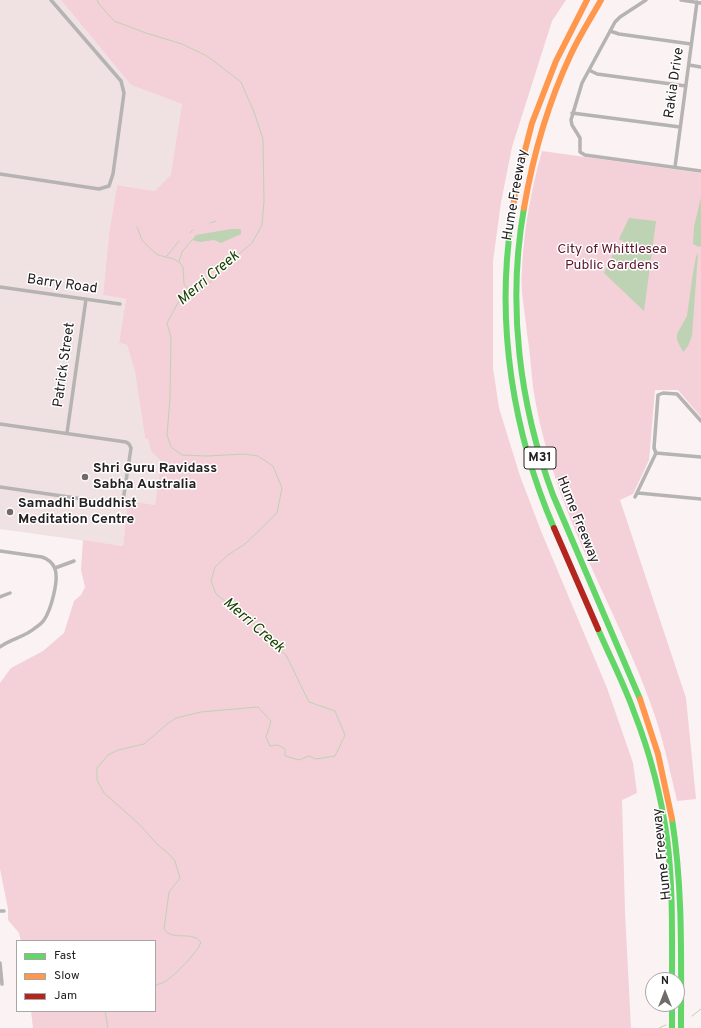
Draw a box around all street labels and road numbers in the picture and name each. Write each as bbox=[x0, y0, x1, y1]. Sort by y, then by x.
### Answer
street label: Rakia Drive bbox=[662, 47, 688, 119]
street label: Hume Freeway bbox=[500, 148, 532, 242]
street label: Barry Road bbox=[26, 272, 98, 298]
street label: Patrick Street bbox=[51, 321, 79, 409]
road number: M31 bbox=[524, 447, 556, 469]
street label: Hume Freeway bbox=[552, 474, 602, 566]
street label: Hume Freeway bbox=[650, 807, 676, 901]

